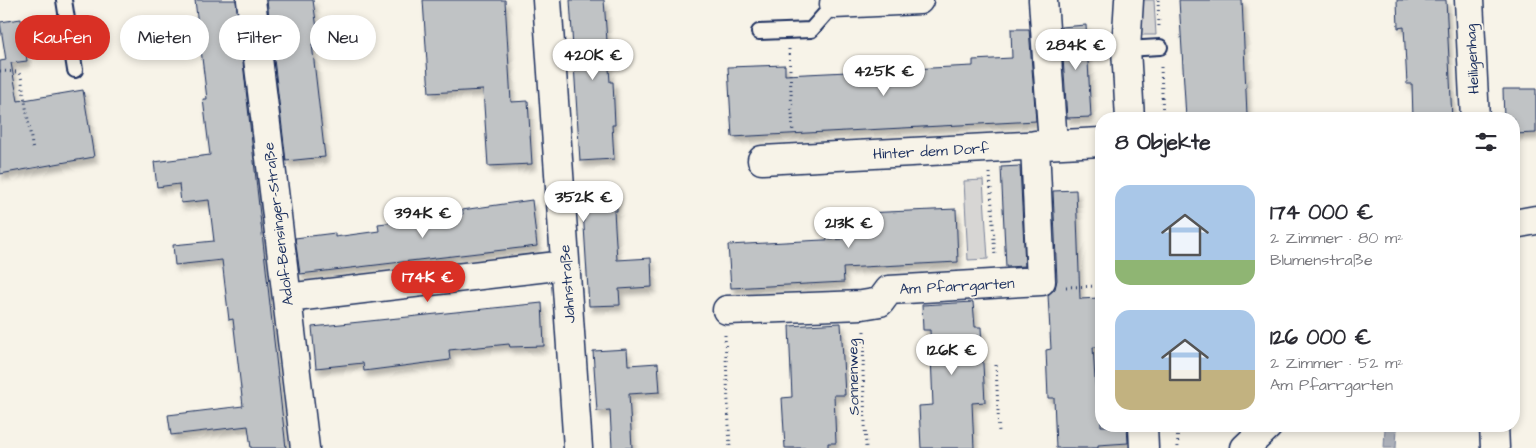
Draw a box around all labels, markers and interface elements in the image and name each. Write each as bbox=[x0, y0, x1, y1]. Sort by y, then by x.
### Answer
chip: Kaufen bbox=[15, 15, 110, 60]
chip: Mieten bbox=[120, 15, 209, 60]
chip: Filter bbox=[219, 15, 300, 60]
chip: Neu bbox=[310, 15, 376, 60]
street label: Heiligenhag bbox=[1460, 23, 1486, 95]
pin: 284K € bbox=[1035, 28, 1117, 71]
text: 284K € bbox=[1046, 34, 1106, 56]
pin: 420K € bbox=[552, 38, 634, 81]
text: 420K € bbox=[564, 44, 622, 66]
pin: 425K € bbox=[843, 54, 925, 97]
text: 425K € bbox=[854, 60, 914, 82]
text: 8 Objekte bbox=[1115, 128, 1211, 157]
icon: filters bbox=[1472, 128, 1500, 156]
street label: Hinter dem Dorf bbox=[872, 138, 990, 165]
street label: Adolf-Bensinger-Straße bbox=[258, 141, 300, 307]
pin: 352K € bbox=[543, 180, 625, 223]
text: 352K € bbox=[555, 186, 613, 208]
pin: 394K € bbox=[382, 196, 464, 239]
text: 174 000 € bbox=[1270, 198, 1373, 227]
text: 394K € bbox=[395, 202, 451, 224]
icon: home bbox=[1155, 205, 1215, 265]
pin: 213K € bbox=[808, 206, 890, 249]
text: 213K € bbox=[825, 212, 873, 234]
text: 2 Zimmer · 80 m² bbox=[1270, 227, 1403, 249]
street label: Jahnstraße bbox=[554, 244, 581, 324]
text: Blumenstraße bbox=[1270, 249, 1373, 271]
pin: 174K € bbox=[387, 260, 469, 303]
text: 174K € bbox=[402, 266, 454, 288]
street label: Am Pfarrgarten bbox=[899, 273, 1016, 301]
text: 126 000 € bbox=[1270, 323, 1371, 352]
icon: home bbox=[1155, 330, 1215, 390]
pin: 126K € bbox=[911, 334, 993, 376]
street label: Sonnenweg bbox=[842, 338, 866, 416]
text: 126K € bbox=[927, 339, 977, 361]
text: 2 Zimmer · 52 m² bbox=[1270, 352, 1403, 374]
text: Am Pfarrgarten bbox=[1270, 374, 1393, 396]

